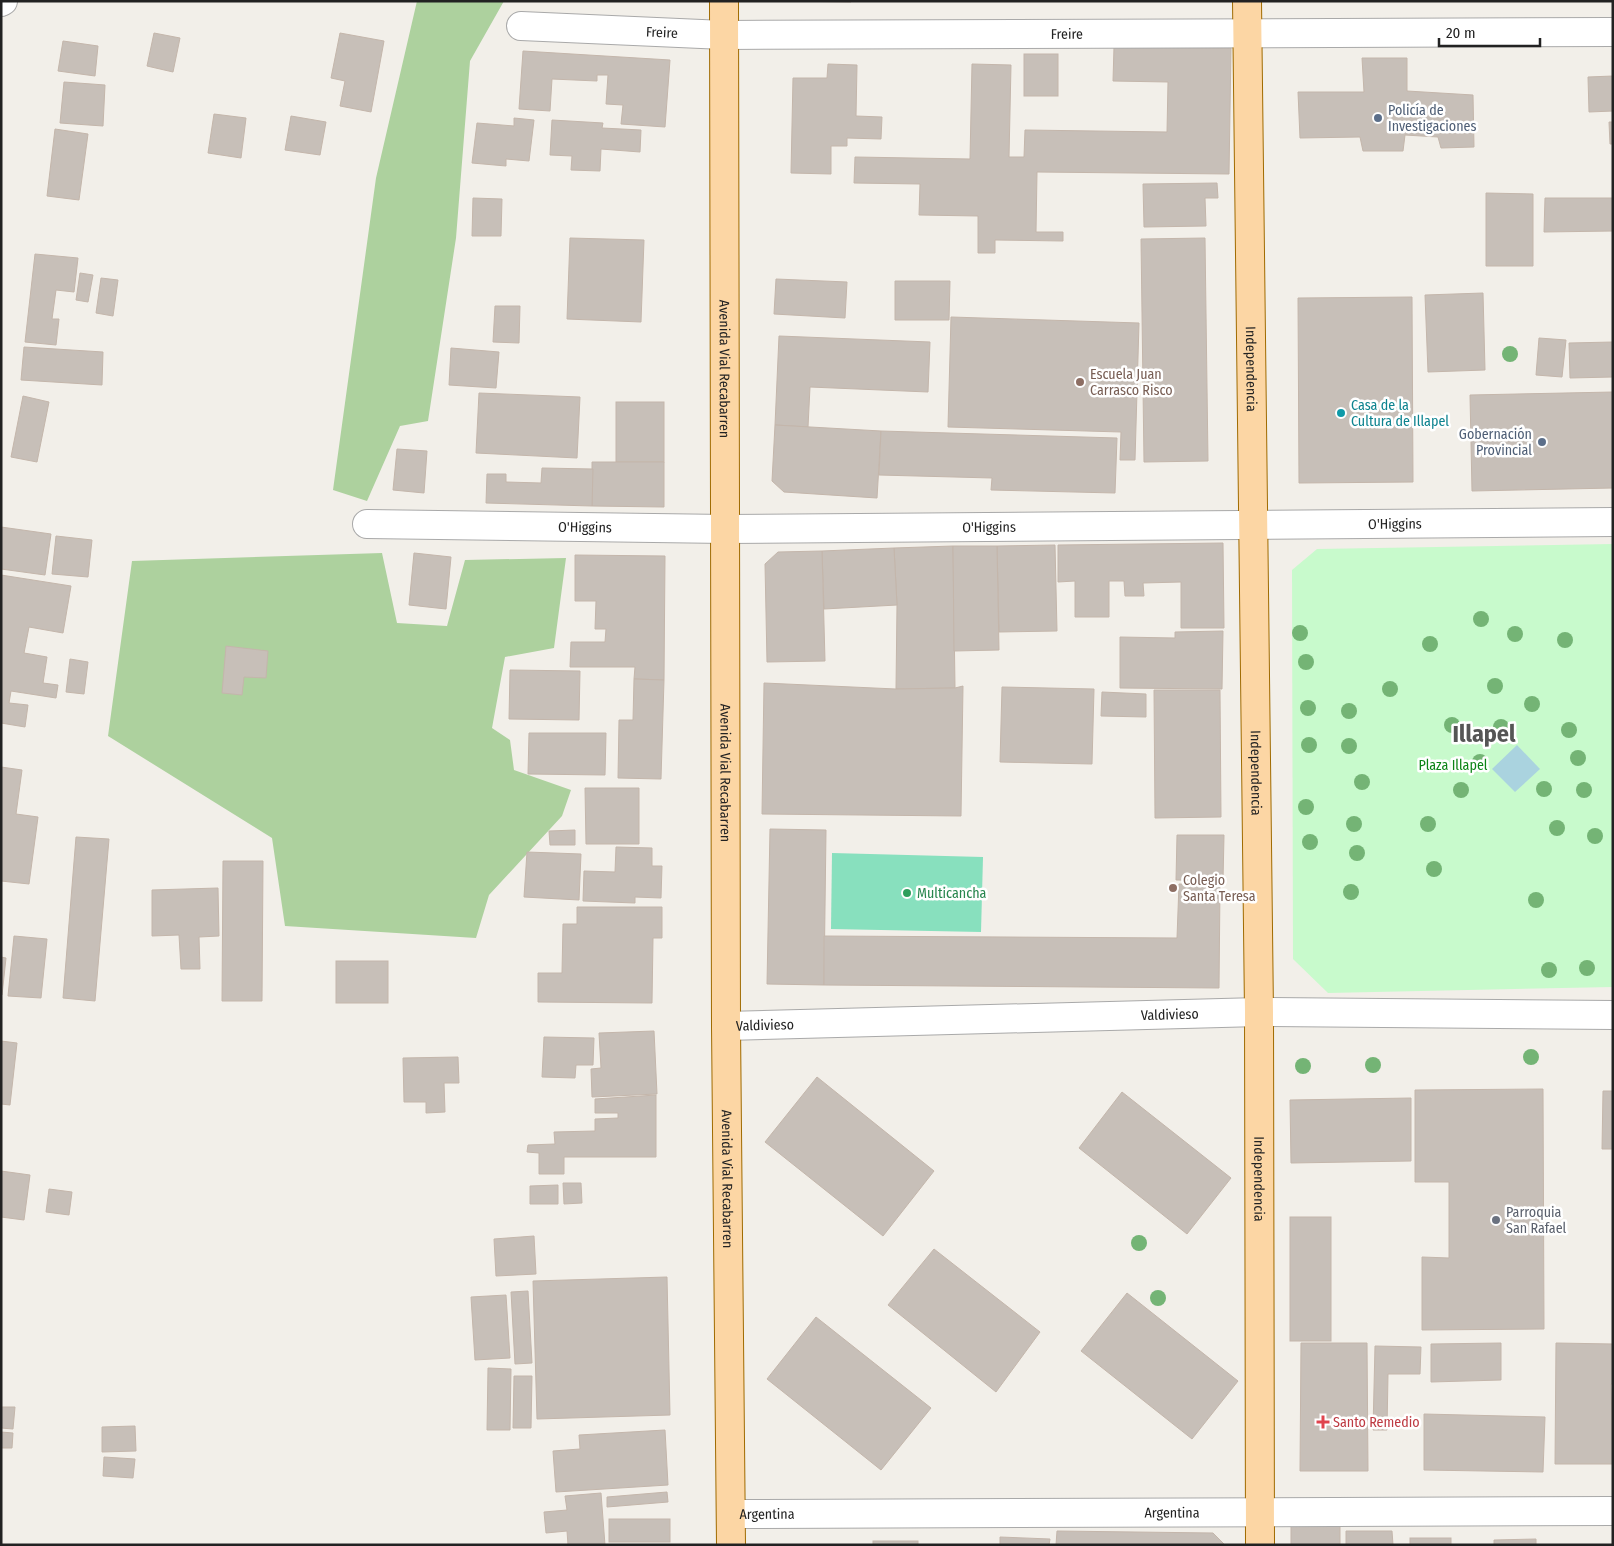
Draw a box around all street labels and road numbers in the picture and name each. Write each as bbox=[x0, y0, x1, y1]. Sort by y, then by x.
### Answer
street label: Freire bbox=[645, 23, 678, 41]
street label: Freire bbox=[1051, 25, 1083, 42]
street label: Avenida Vial Recabarren bbox=[716, 300, 733, 438]
street label: Independencia bbox=[1242, 326, 1260, 412]
street label: O'Higgins bbox=[1368, 515, 1422, 532]
street label: O'Higgins bbox=[558, 518, 612, 536]
street label: O'Higgins bbox=[962, 518, 1016, 536]
street label: Avenida Vial Recabarren bbox=[717, 704, 734, 842]
street label: Independencia bbox=[1247, 730, 1265, 816]
street label: Valdivieso bbox=[1141, 1005, 1199, 1024]
street label: Valdivieso bbox=[736, 1016, 794, 1034]
street label: Avenida Vial Recabarren bbox=[718, 1110, 737, 1248]
street label: Independencia bbox=[1251, 1136, 1268, 1222]
street label: Argentina bbox=[1144, 1504, 1200, 1521]
street label: Argentina bbox=[739, 1505, 795, 1522]

